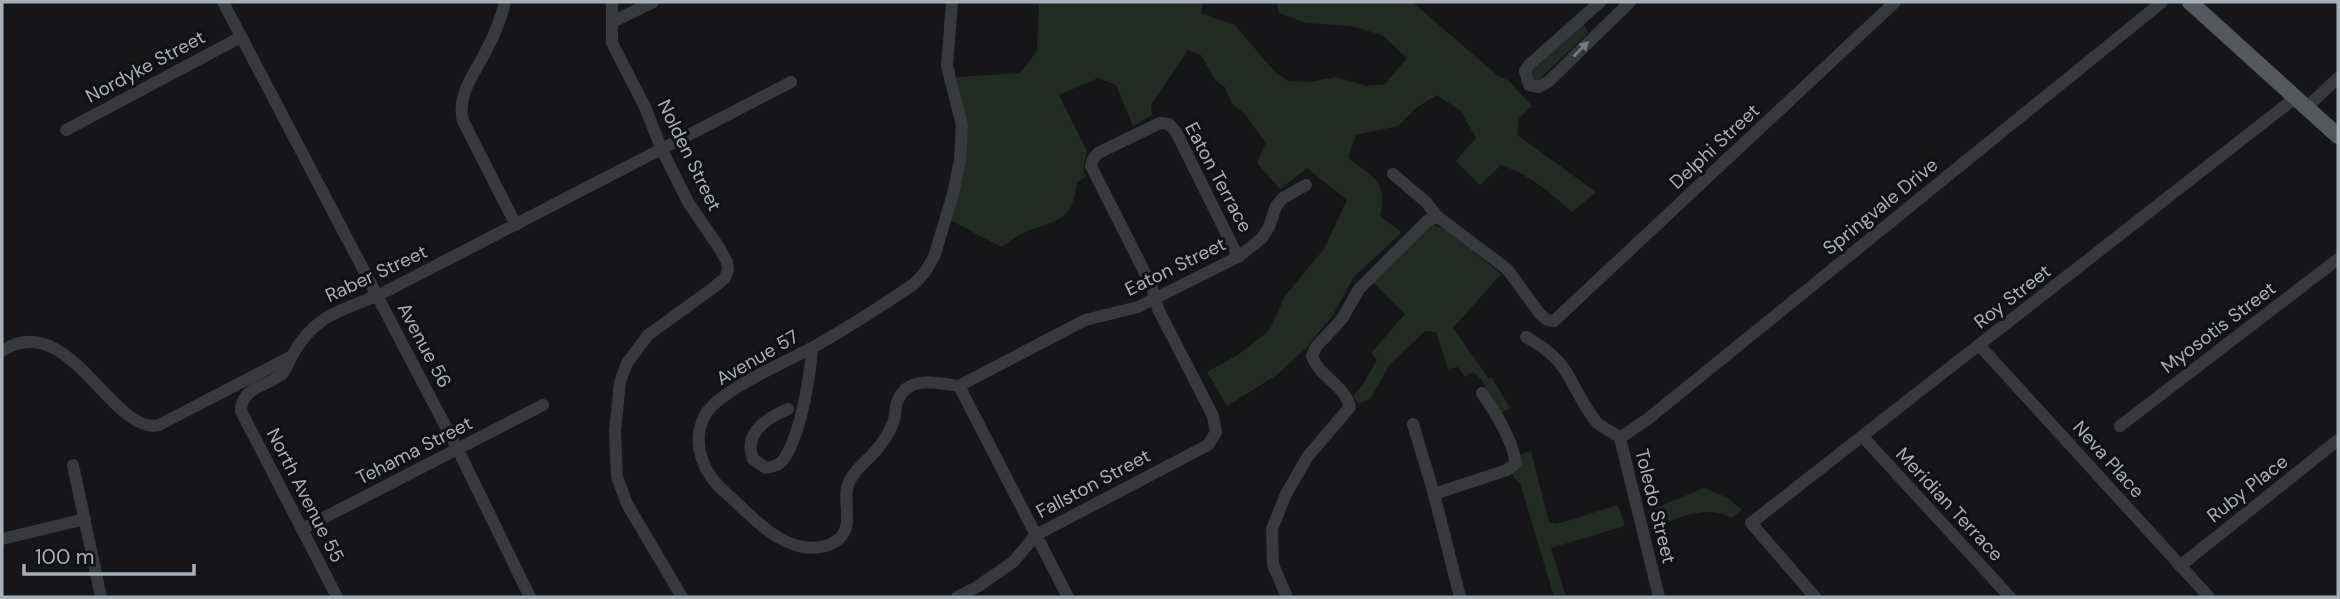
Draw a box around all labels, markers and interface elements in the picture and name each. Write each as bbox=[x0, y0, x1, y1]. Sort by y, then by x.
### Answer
street label: Nordyke Street bbox=[81, 24, 209, 108]
one-way arrow bbox=[1572, 40, 1589, 57]
street label: Nolden Street bbox=[652, 95, 727, 215]
street label: Delphi Street bbox=[1664, 98, 1765, 195]
street label: Eaton Terrace bbox=[1179, 118, 1258, 237]
street label: Springvale Drive bbox=[1818, 152, 1943, 260]
street label: Eaton Street bbox=[1121, 231, 1230, 302]
street label: Raber Street bbox=[321, 239, 431, 308]
street label: Roy Street bbox=[1969, 259, 2056, 334]
street label: Myosotis Street bbox=[2156, 276, 2281, 379]
street label: Avenue 56 bbox=[392, 298, 457, 392]
street label: Avenue 57 bbox=[712, 324, 803, 391]
street label: Tehama Street bbox=[352, 410, 477, 490]
street label: Neva Place bbox=[2067, 415, 2150, 503]
street label: North Avenue 55 bbox=[261, 424, 350, 567]
street label: Meridian Terrace bbox=[1890, 442, 2009, 567]
street label: Fallston Street bbox=[1032, 443, 1155, 524]
street label: Toledo Street bbox=[1629, 446, 1682, 566]
street label: Ruby Place bbox=[2202, 449, 2293, 528]
scale bar bbox=[24, 532, 194, 576]
text: 100 m bbox=[35, 543, 95, 571]

